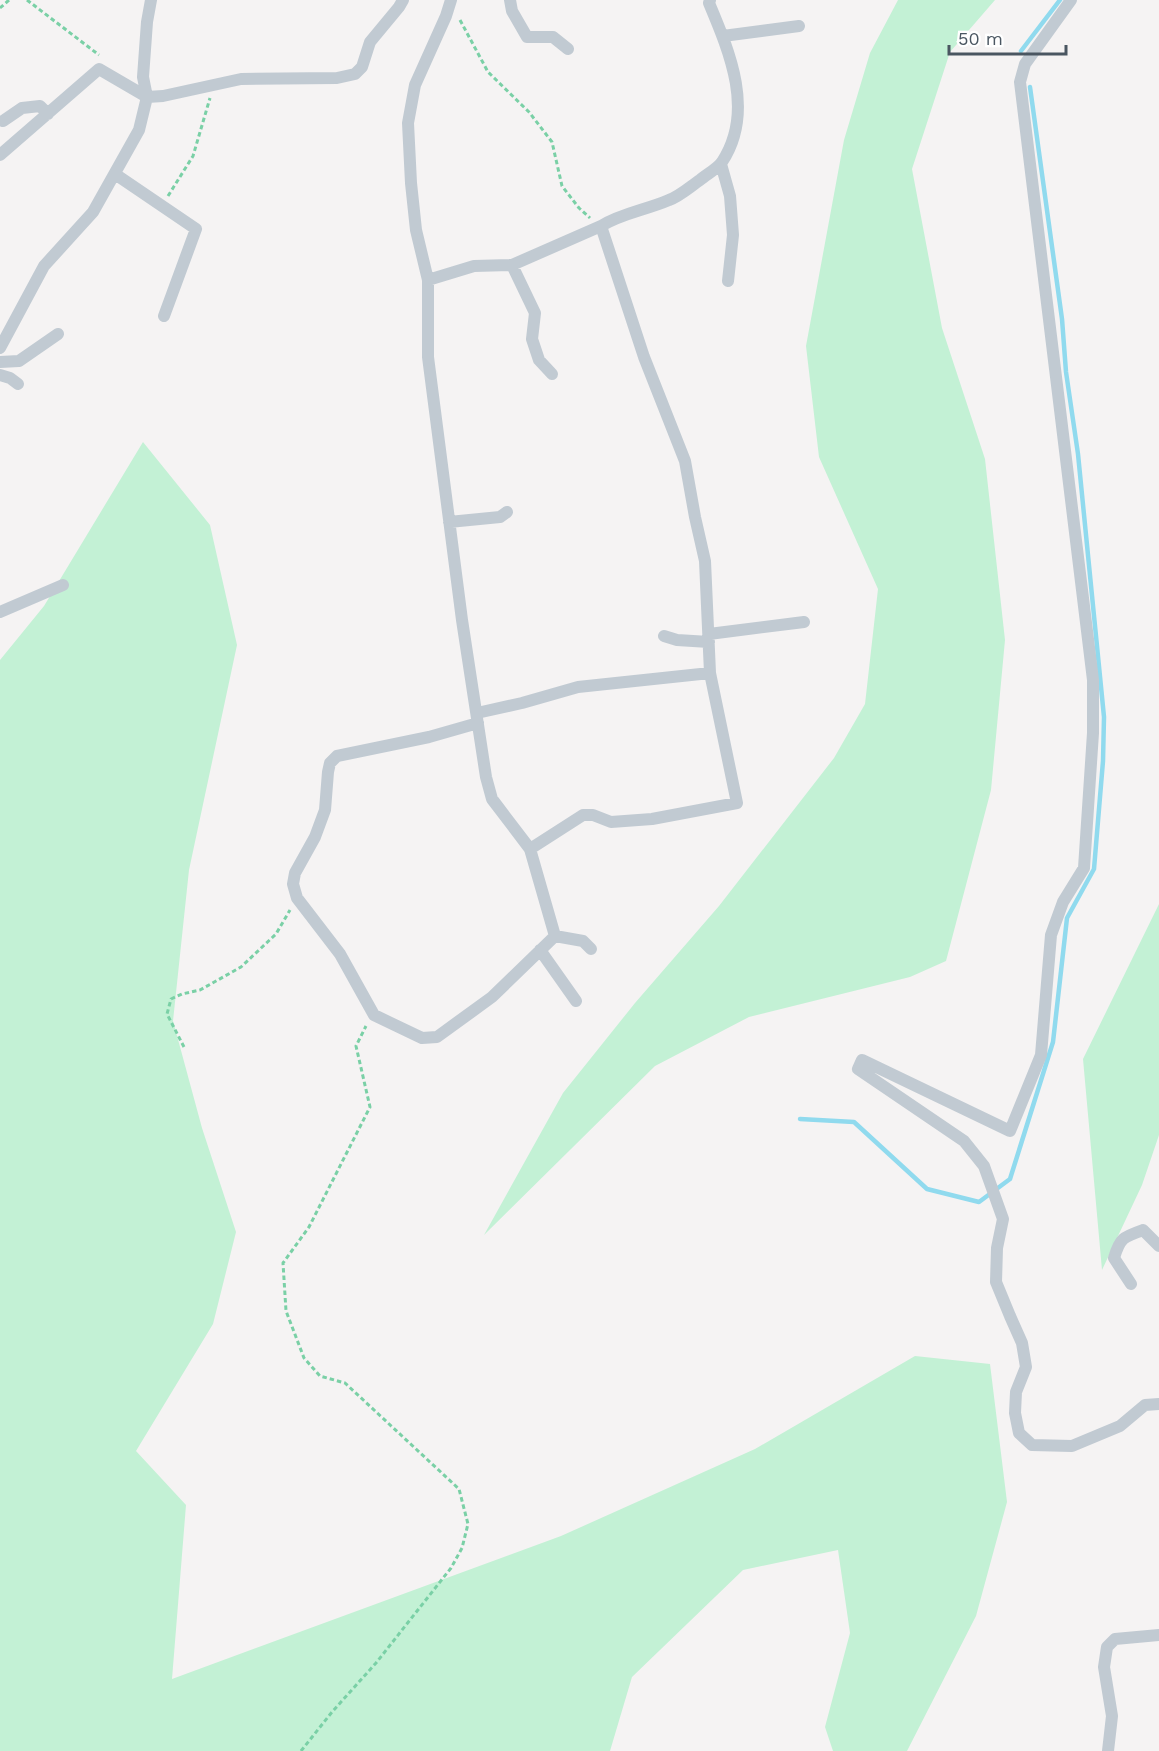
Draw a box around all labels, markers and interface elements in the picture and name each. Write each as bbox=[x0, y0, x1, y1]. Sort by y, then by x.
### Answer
scale bar bbox=[949, 18, 1066, 56]
text: 50 m bbox=[958, 28, 1003, 49]

